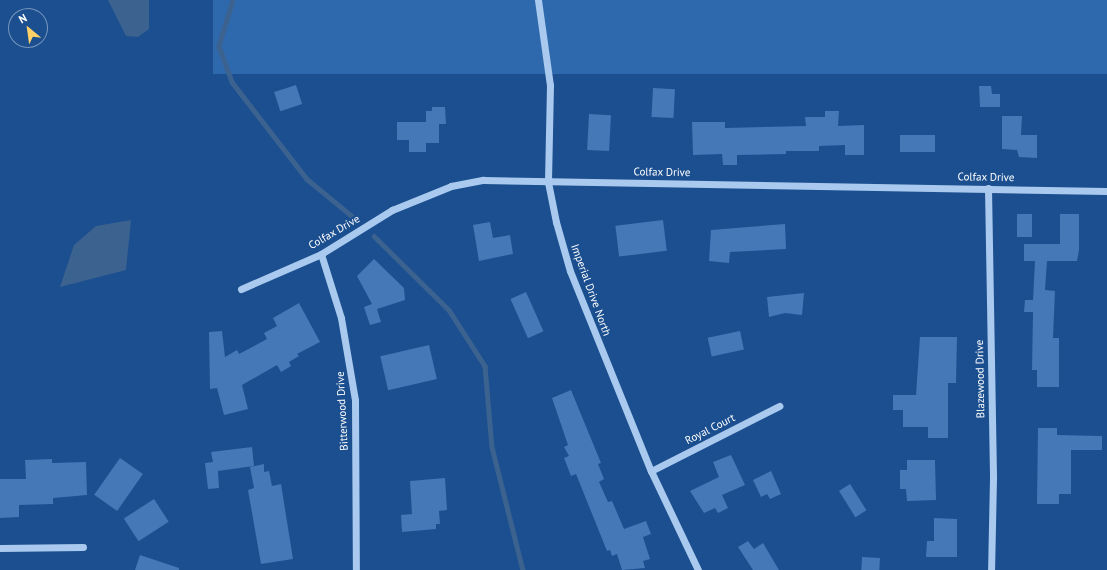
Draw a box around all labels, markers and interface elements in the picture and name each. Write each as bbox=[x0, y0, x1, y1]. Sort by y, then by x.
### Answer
north arrow bbox=[8, 8, 48, 48]
text: N bbox=[16, 11, 29, 26]
street label: Colfax Drive bbox=[633, 165, 691, 179]
street label: Colfax Drive bbox=[957, 170, 1015, 184]
street label: Colfax Drive bbox=[306, 212, 362, 252]
street label: Imperial Drive North bbox=[568, 242, 614, 338]
street label: Blazewood Drive bbox=[973, 340, 987, 418]
street label: Bitterwood Drive bbox=[333, 371, 351, 451]
street label: Royal Court bbox=[683, 411, 737, 447]

